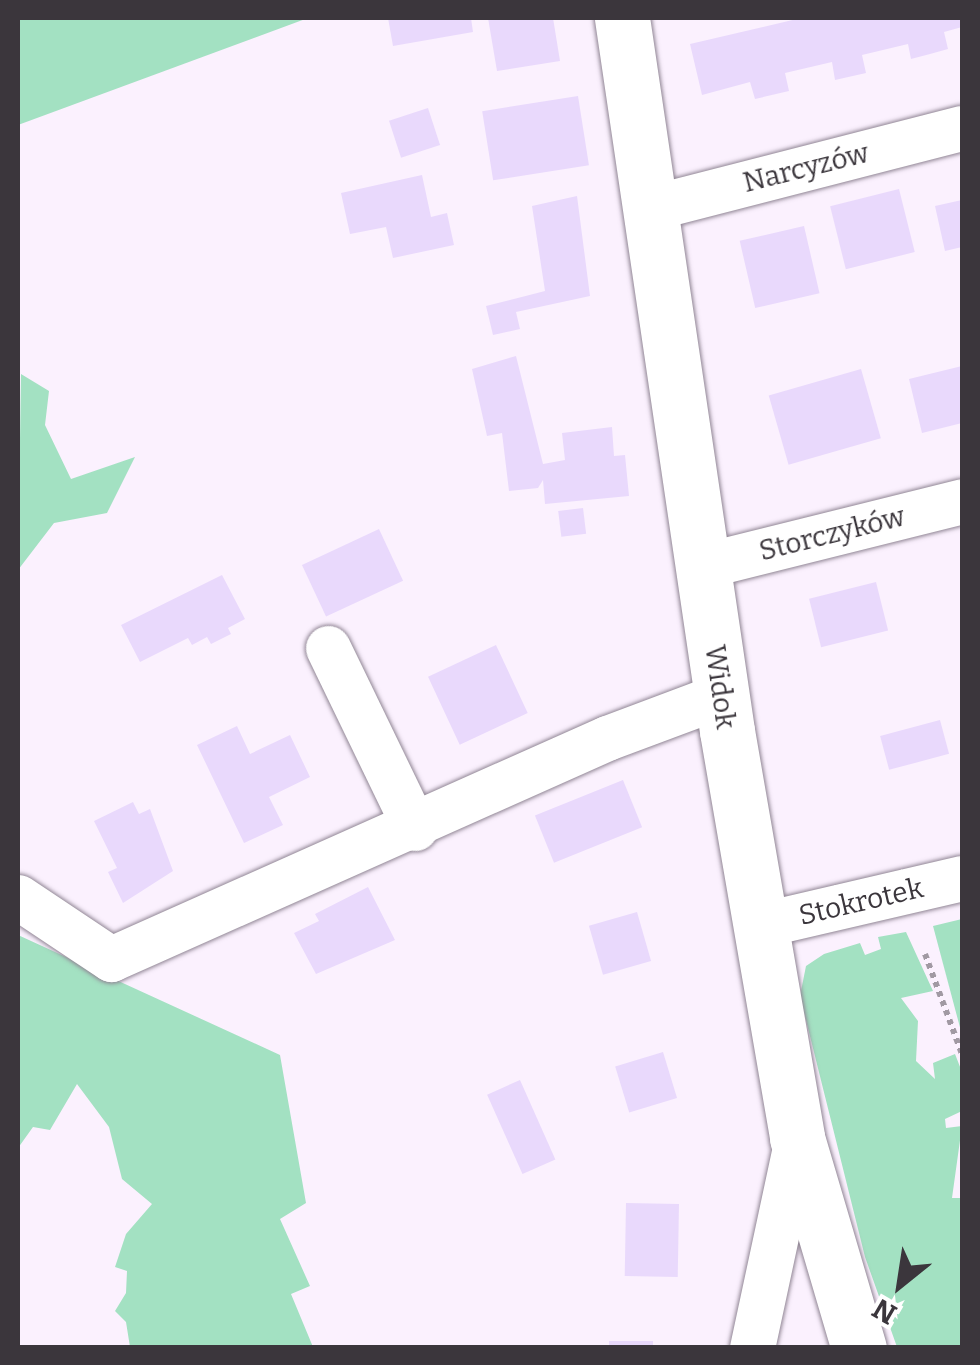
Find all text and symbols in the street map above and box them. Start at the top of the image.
street label: Narcyzów [740,136,872,200]
street label: Storczyków [756,500,908,568]
street label: Widok [697,643,743,731]
street label: Stokrotek [796,871,926,933]
north arrow [850,1235,950,1335]
text: N [867,1292,902,1331]

